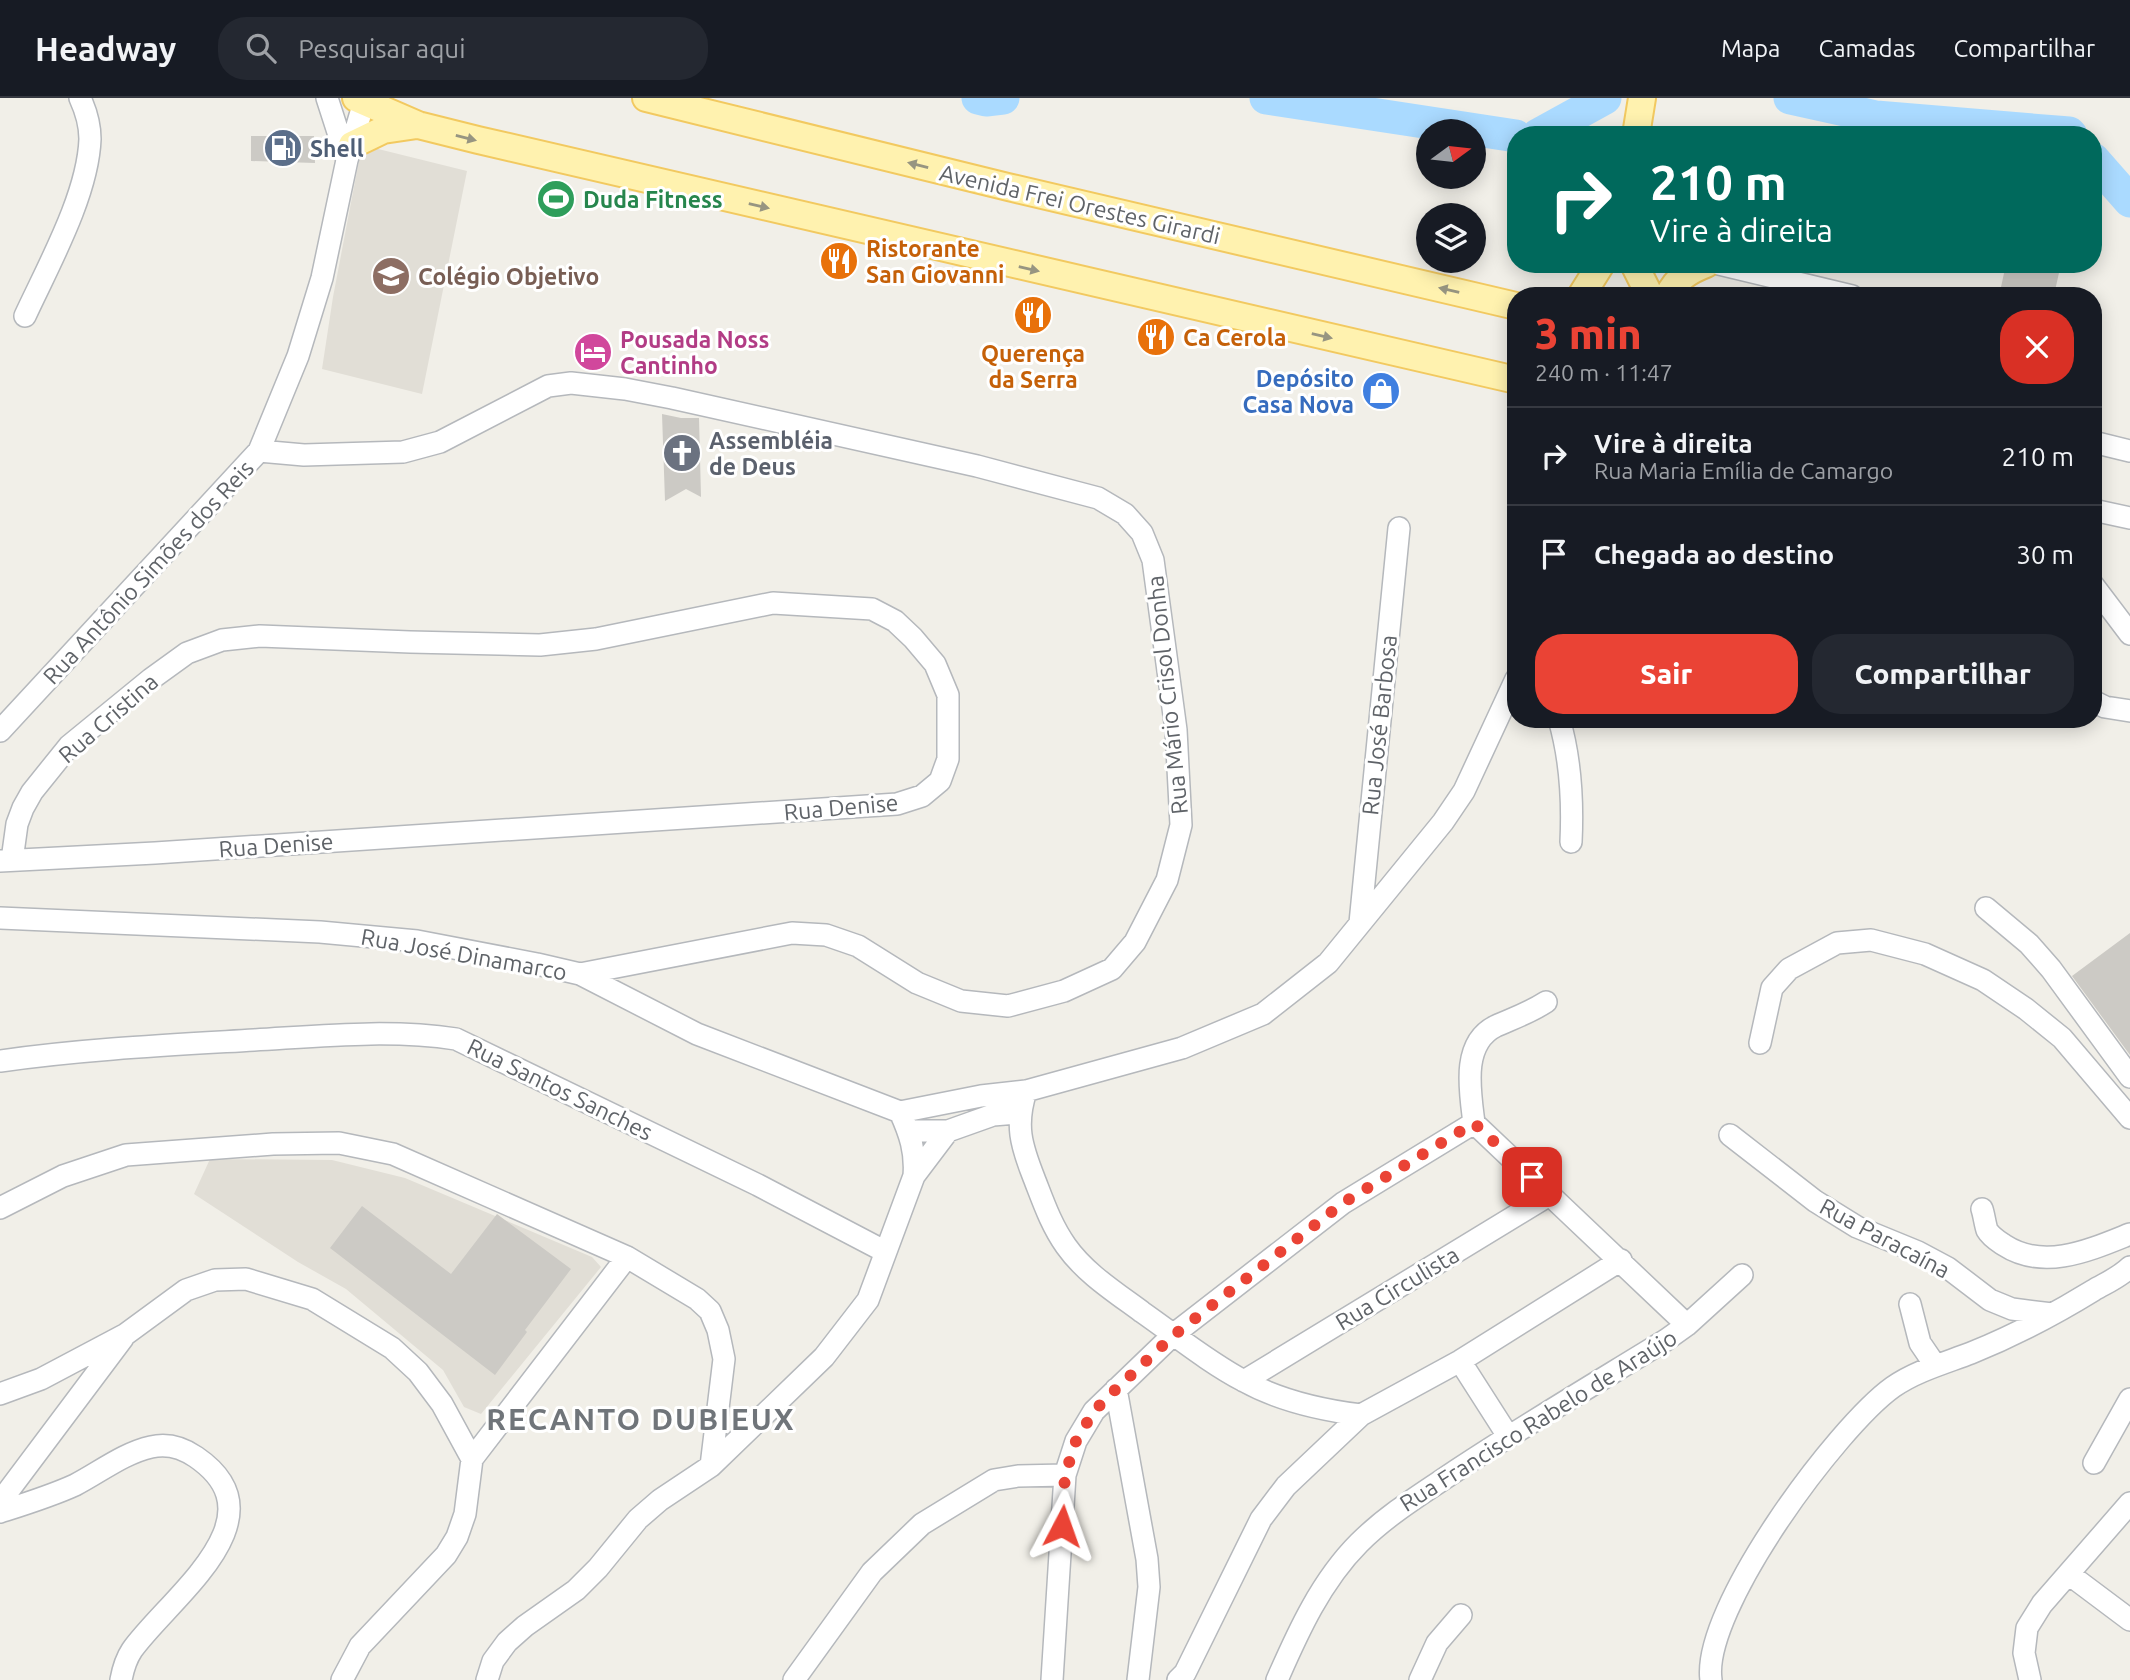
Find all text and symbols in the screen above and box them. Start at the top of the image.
search box [218,17,708,80]
icon: search [242,29,280,67]
text: Headway [35,30,176,67]
text: Pesquisar aqui [298,34,466,63]
text: Mapa [1721,35,1780,62]
text: Camadas [1818,35,1915,62]
text: Compartilhar [1953,35,2095,62]
north arrow [1416,119,1486,189]
map controls [1416,119,1486,273]
fuel station icon: Shell [262,127,304,169]
one-way arrow [455,133,477,144]
place label: Shell [310,136,364,161]
icon: right [1535,154,1626,245]
text: 210 m [1650,154,1787,209]
one-way arrow [907,159,929,170]
street label: Avenida Frei Orestes Girardi [937,160,1223,248]
sports icon: Duda Fitness [535,178,577,220]
place label: Duda Fitness [583,187,723,212]
one-way arrow [748,201,770,212]
button: layers [1416,203,1486,273]
text: Vire à direita [1650,212,1833,248]
place label: Ristorante San Giovanni [866,236,1005,287]
restaurant icon: Ristorante San Giovanni [818,240,860,282]
school or university icon: Colégio Objetivo [370,255,412,297]
place label: Colégio Objetivo [418,264,599,289]
one-way arrow [1018,264,1040,275]
one-way arrow [1438,285,1460,296]
restaurant icon: Querença da Serra [1012,294,1054,336]
text: 3 min [1535,310,1642,357]
button: close [2000,310,2074,384]
restaurant icon: Ca Cerola [1135,316,1177,358]
place label: Ca Cerola [1183,325,1286,350]
place label: Pousada Noss Cantinho [620,327,769,378]
one-way arrow [1311,330,1333,341]
hotel icon: Pousada Noss Cantinho [572,331,614,373]
place label: Querença da Serra [981,341,1085,392]
text: 240 m · 11:47 [1535,360,1673,385]
place label: Depósito Casa Nova [1242,366,1354,417]
shop icon: Depósito Casa Nova [1360,370,1402,412]
place label: Assembléia de Deus [709,428,833,479]
text: Vire à direita [1594,429,1753,458]
church icon: Assembléia de Deus [661,432,703,474]
icon: right [1535,437,1573,475]
text: 210 m [2002,442,2074,471]
street label: Rua Antônio Simões dos Reis [38,455,258,689]
text: Rua Maria Emília de Camargo [1594,458,1893,483]
icon: arrive [1535,535,1573,573]
text: Chegada ao destino [1594,540,1834,569]
text: 30 m [2016,540,2074,569]
street label: Rua Mário Crisol Donha [1142,574,1192,816]
street label: Rua José Barbosa [1357,634,1401,816]
button: Sair [1535,634,1798,714]
button: Compartilhar [1812,634,2074,714]
street label: Rua Cristina [54,668,162,768]
street label: Rua Denise [783,790,899,824]
street label: Rua Denise [218,829,334,861]
street label: Rua José Dinamarco [359,924,569,984]
street label: Rua Santos Sanches [463,1033,657,1145]
pin [1502,1147,1562,1207]
icon: arrive [1513,1158,1551,1196]
street label: Rua Paracaína [1816,1193,1954,1283]
street label: Rua Circulista [1331,1241,1463,1335]
street label: Rua Francisco Rabelo de Araújo [1395,1324,1681,1516]
district label: RECANTO DUBIEUX [486,1402,796,1436]
position arrow [1025,1489,1099,1563]

